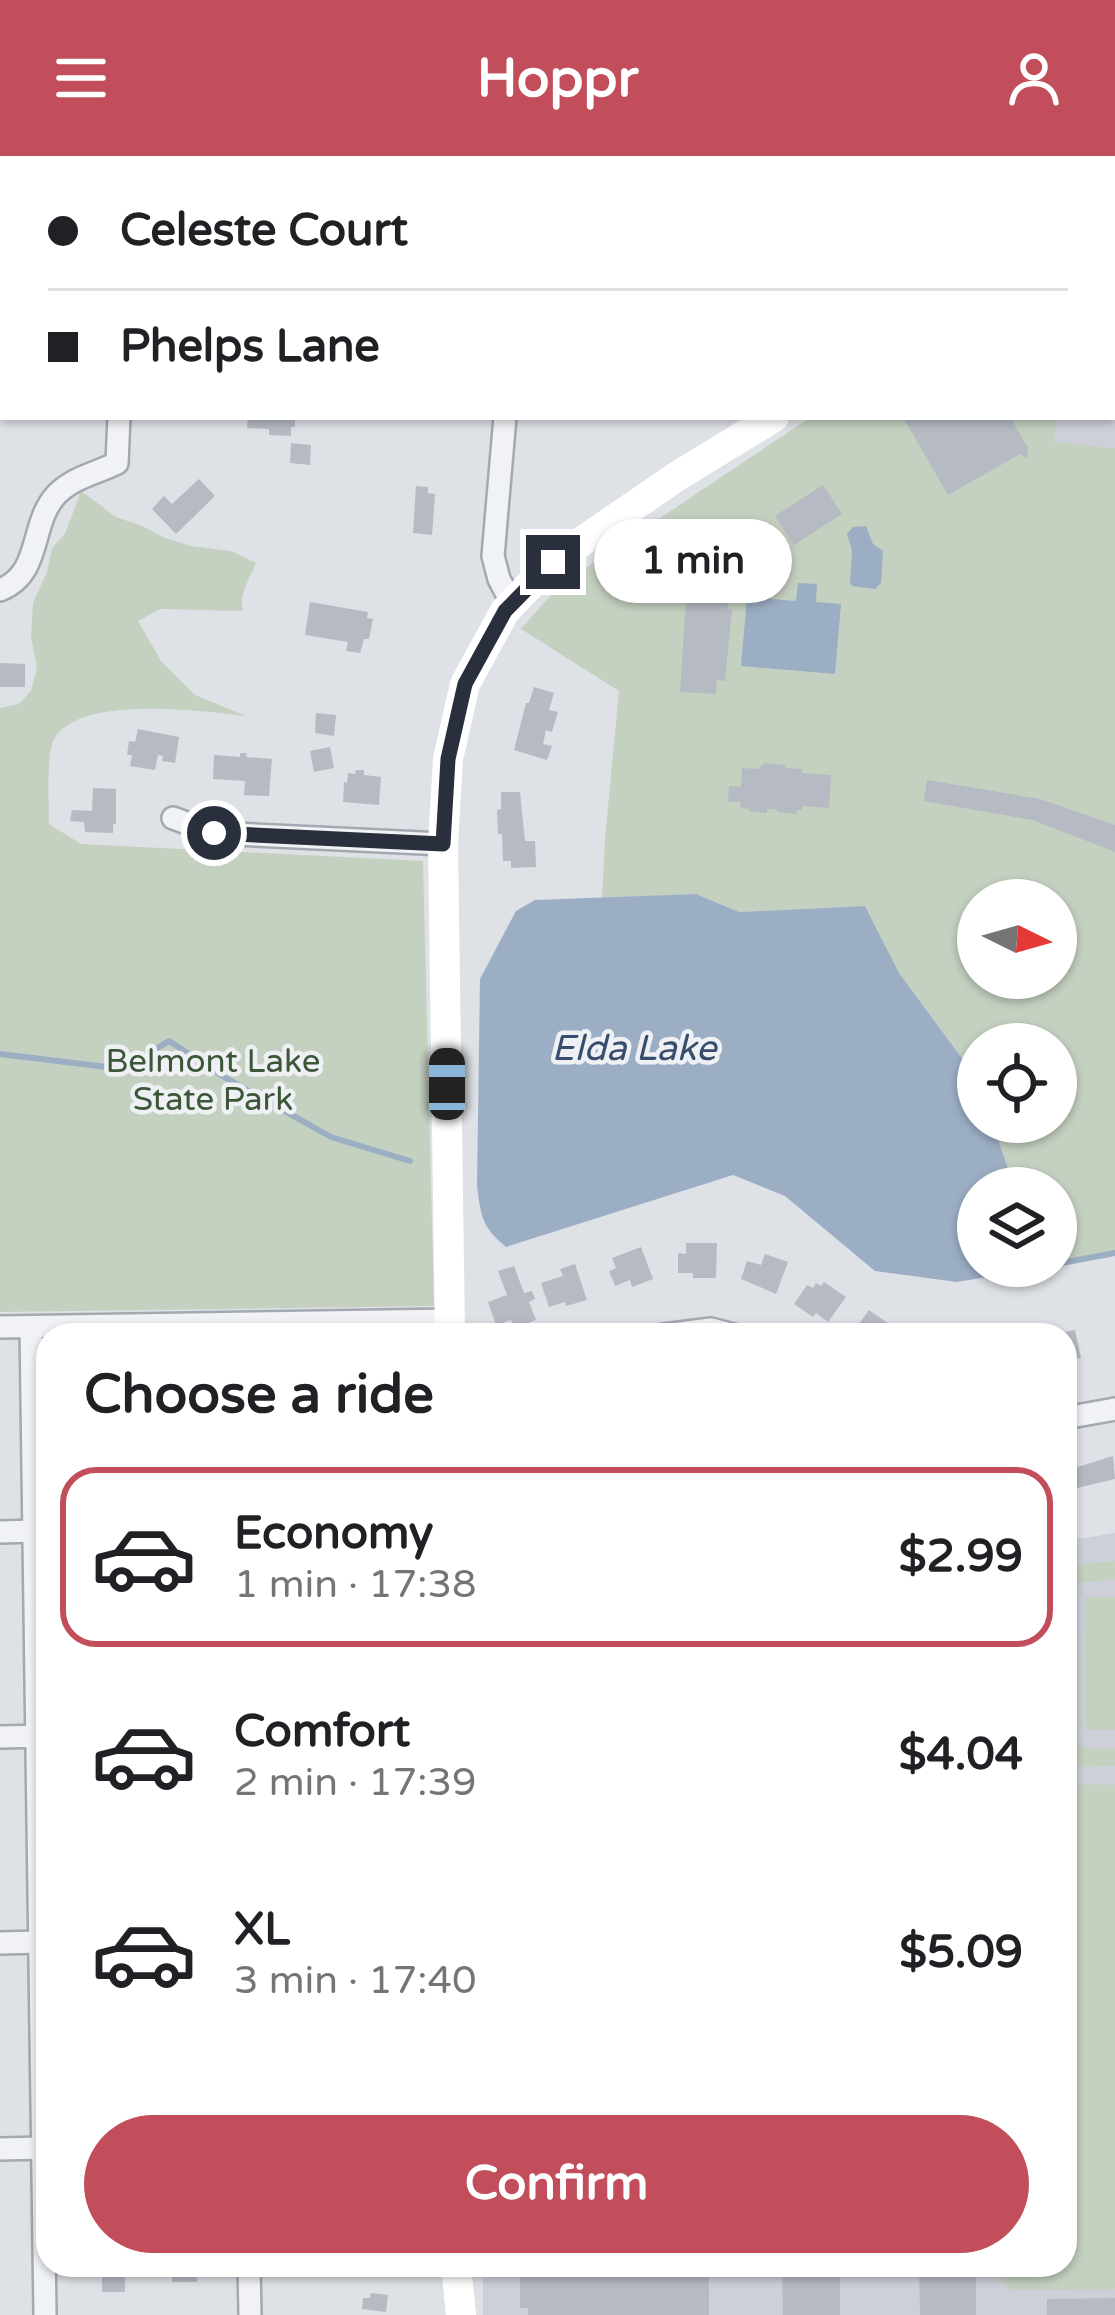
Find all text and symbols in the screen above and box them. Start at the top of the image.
icon: menu [48,45,114,111]
icon: person [1001,45,1067,111]
text: Hoppr [477,46,638,111]
text: Celeste Court [120,204,408,258]
text: Phelps Lane [120,320,380,374]
callout: 1 min [595,520,793,604]
route end [526,535,580,589]
text: 1 min [641,537,745,584]
route start [187,806,241,860]
north arrow [957,879,1077,999]
map controls [957,879,1077,1287]
button: locate [957,1023,1077,1143]
water label: Elda Lake [552,1027,718,1070]
park label: Belmont Lake State Park [106,1042,320,1119]
car [429,1048,465,1120]
button: layers [957,1167,1077,1287]
text: Choose a ride [84,1362,434,1427]
icon: car [90,1503,198,1611]
text: Economy [234,1507,433,1561]
text: $2.99 [899,1530,1023,1584]
text: 1 min · 17:38 [234,1561,476,1608]
icon: car [90,1701,198,1809]
text: Comfort [234,1705,410,1759]
text: $4.04 [899,1728,1023,1782]
text: 2 min · 17:39 [234,1759,476,1806]
icon: car [90,1899,198,2007]
text: XL [234,1903,290,1957]
text: $5.09 [899,1926,1023,1980]
text: 3 min · 17:40 [234,1957,476,2004]
button: Confirm [84,2115,1029,2253]

